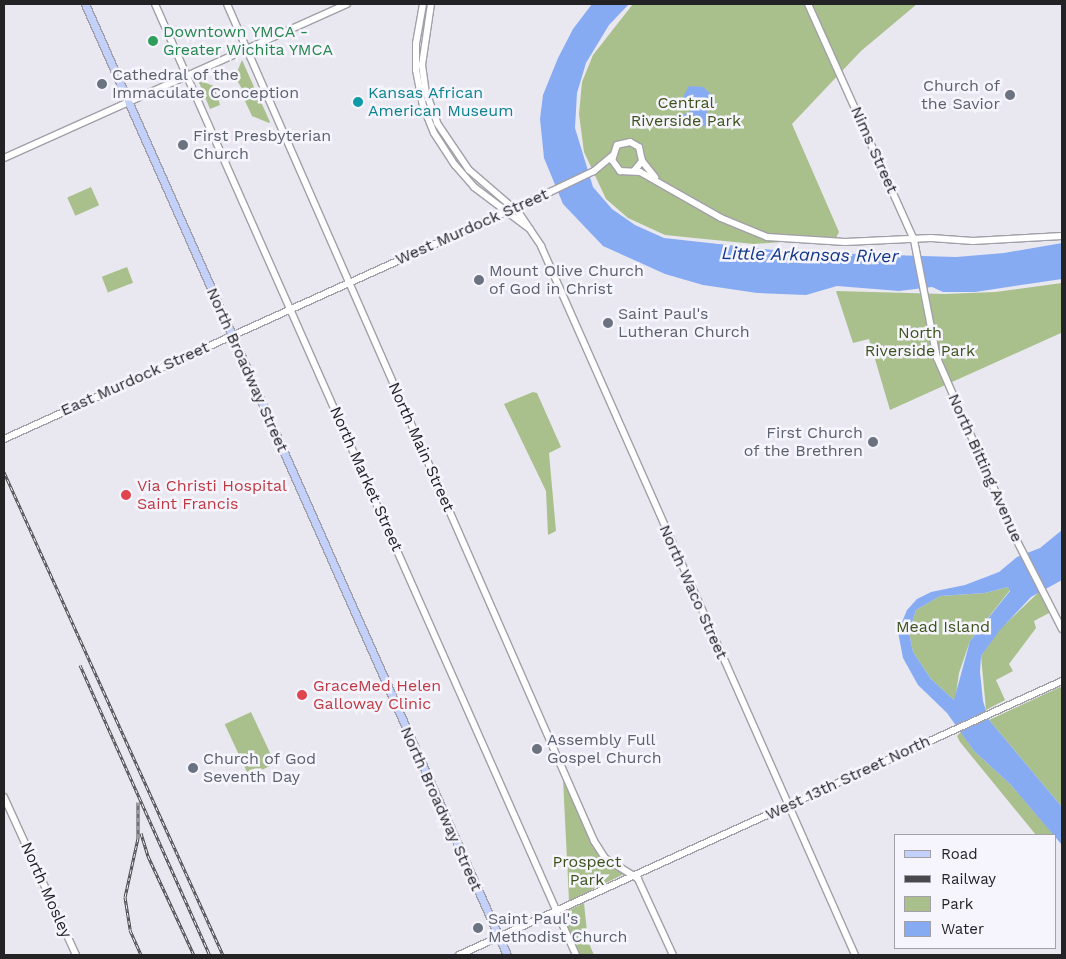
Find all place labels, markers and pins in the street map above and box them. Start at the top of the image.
place label: Downtown YMCA - Greater Wichita YMCA [163,22,335,60]
marker: Downtown YMCA - Greater Wichita YMCA [147,35,159,47]
place label: Cathedral of the Immaculate Conception [112,65,299,103]
place label: Church of the Savior [921,76,1000,114]
marker: Cathedral of the Immaculate Conception [96,78,108,90]
place label: Kansas African American Museum [368,83,513,121]
marker: Church of the Savior [1004,89,1016,101]
marker: Kansas African American Museum [352,96,364,108]
place label: First Presbyterian Church [193,126,331,164]
marker: First Presbyterian Church [177,139,189,151]
place label: Mount Olive Church of God in Christ [489,261,644,299]
marker: Mount Olive Church of God in Christ [473,274,485,286]
place label: Saint Paul's Lutheran Church [618,304,750,342]
marker: Saint Paul's Lutheran Church [602,317,614,329]
place label: First Church of the Brethren [743,423,863,461]
marker: First Church of the Brethren [867,436,879,448]
place label: Via Christi Hospital Saint Francis [137,476,287,514]
marker: Via Christi Hospital Saint Francis [119,488,133,502]
place label: GraceMed Helen Galloway Clinic [313,676,441,714]
marker: GraceMed Helen Galloway Clinic [295,688,309,702]
place label: Assembly Full Gospel Church [547,730,662,768]
marker: Assembly Full Gospel Church [531,743,543,755]
place label: Church of God Seventh Day [203,749,317,787]
marker: Church of God Seventh Day [187,762,199,774]
place label: Saint Paul's Methodist Church [488,909,628,947]
marker: Saint Paul's Methodist Church [472,922,484,934]

